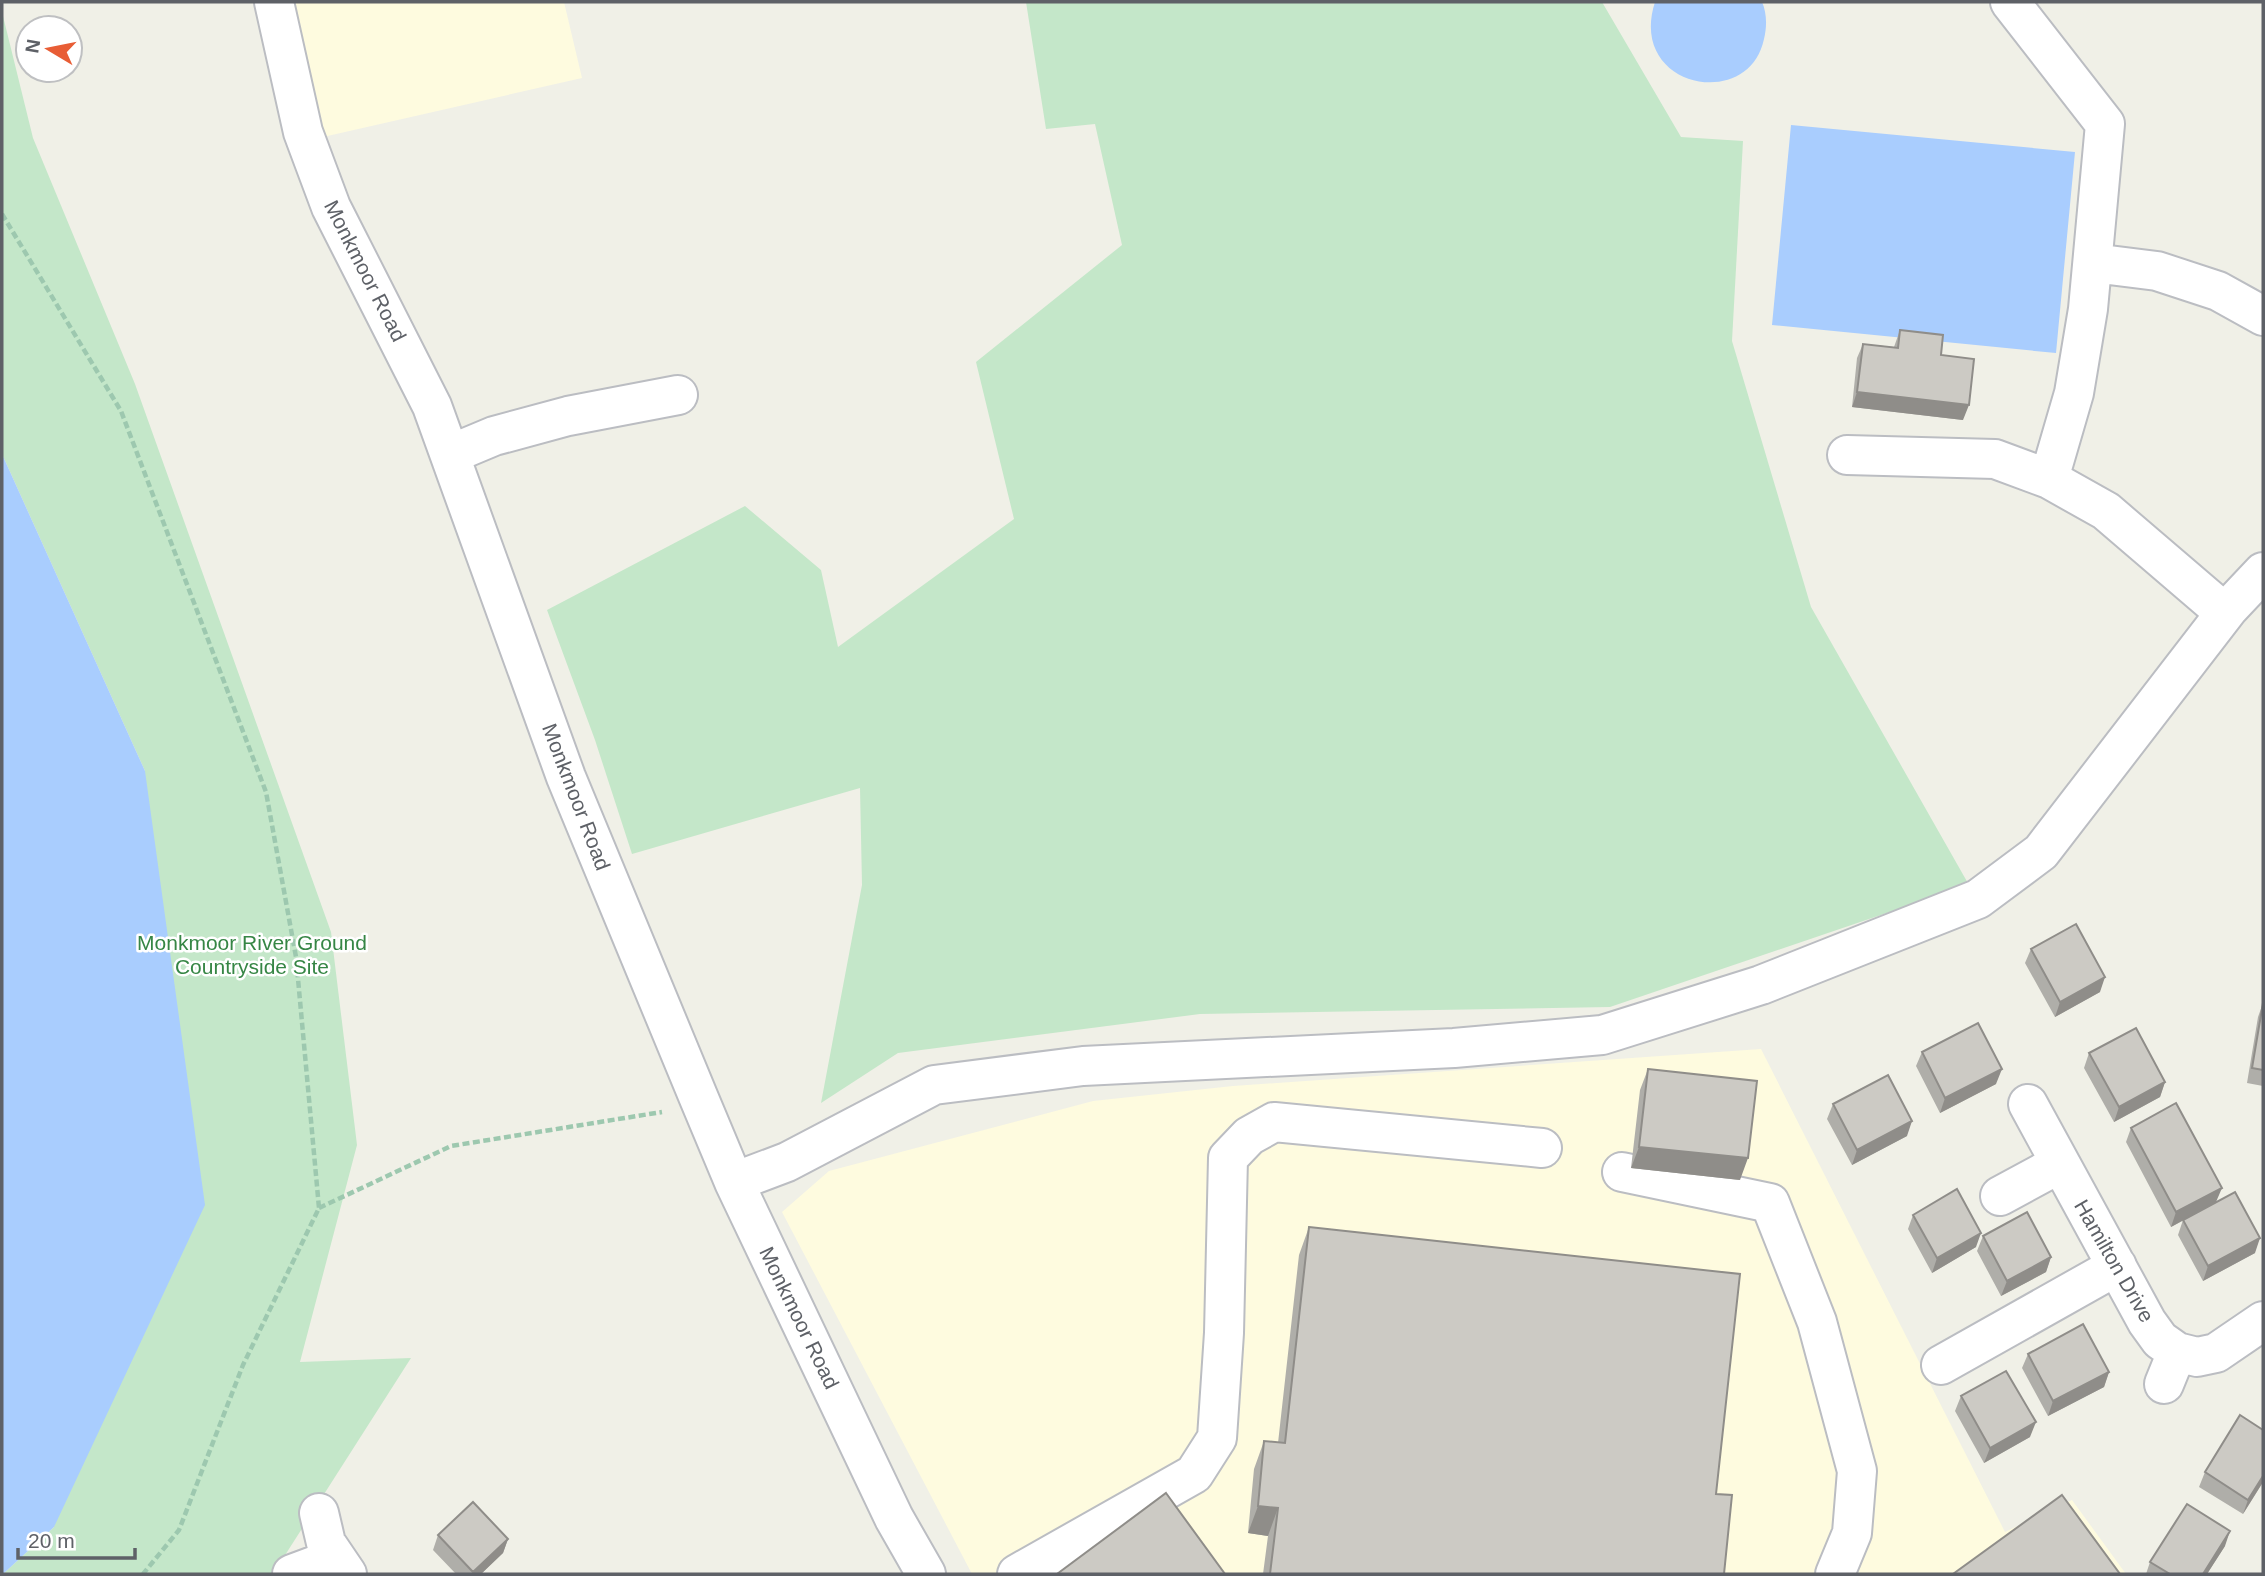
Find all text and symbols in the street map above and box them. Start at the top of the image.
north arrow [14,14,84,84]
text: N [21,38,44,55]
street label: Monkmoor Road [320,196,411,345]
street label: Monkmoor Road [538,720,615,873]
park label: Monkmoor River Ground Countryside Site [137,931,367,978]
street label: Hamilton Drive [2070,1195,2159,1326]
street label: Monkmoor Road [755,1243,844,1393]
scale bar [18,1516,135,1560]
text: 20 m [28,1529,75,1552]

